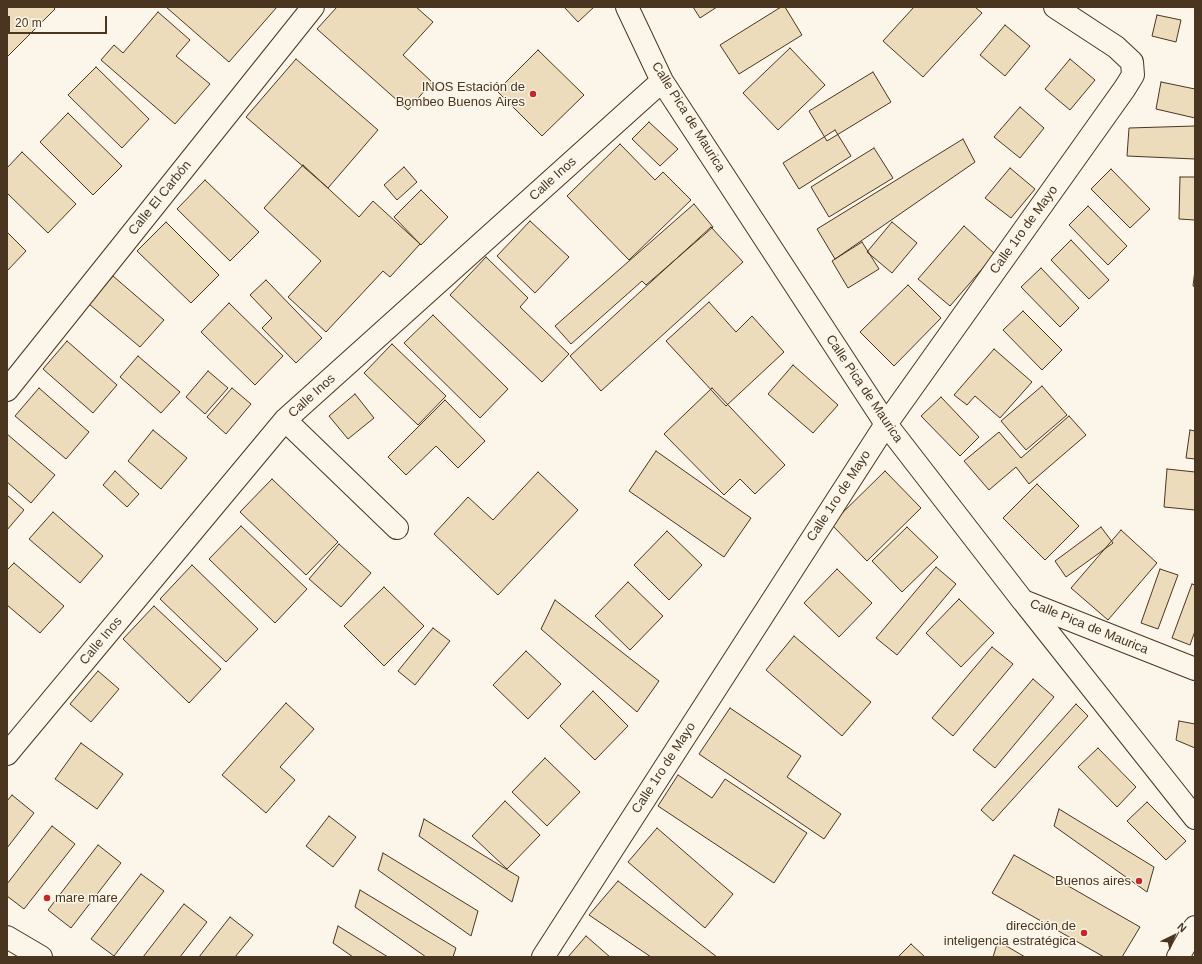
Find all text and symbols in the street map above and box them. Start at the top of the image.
scale bar [10,8,109,34]
text: 20 m [15,16,42,30]
street label: Calle Pica de Maurica [648,59,728,175]
place label: INOS Estación de Bombeo Buenos Aires [396,79,525,110]
marker: INOS Estación de Bombeo Buenos Aires [528,89,538,99]
street label: Calle Inos [526,154,580,204]
street label: Calle El Carbón [125,158,195,238]
street label: Calle 1ro de Mayo [987,183,1061,277]
street label: Calle Pica de Maurica [822,332,906,446]
street label: Calle Inos [285,371,339,421]
street label: Calle 1ro de Mayo [804,448,874,544]
street label: Calle Pica de Maurica [1027,596,1151,658]
street label: Calle Inos [76,614,126,668]
street label: Calle 1ro de Mayo [629,720,699,816]
place label: Buenos aires [1055,873,1131,889]
marker: Buenos aires [1134,876,1144,886]
place label: mare mare [55,890,118,906]
marker: mare mare [42,893,52,903]
north arrow [1154,916,1194,956]
place label: dirección de inteligencia estratégica [944,918,1076,949]
text: N [1175,920,1189,934]
marker: dirección de inteligencia estratégica [1079,928,1089,938]

